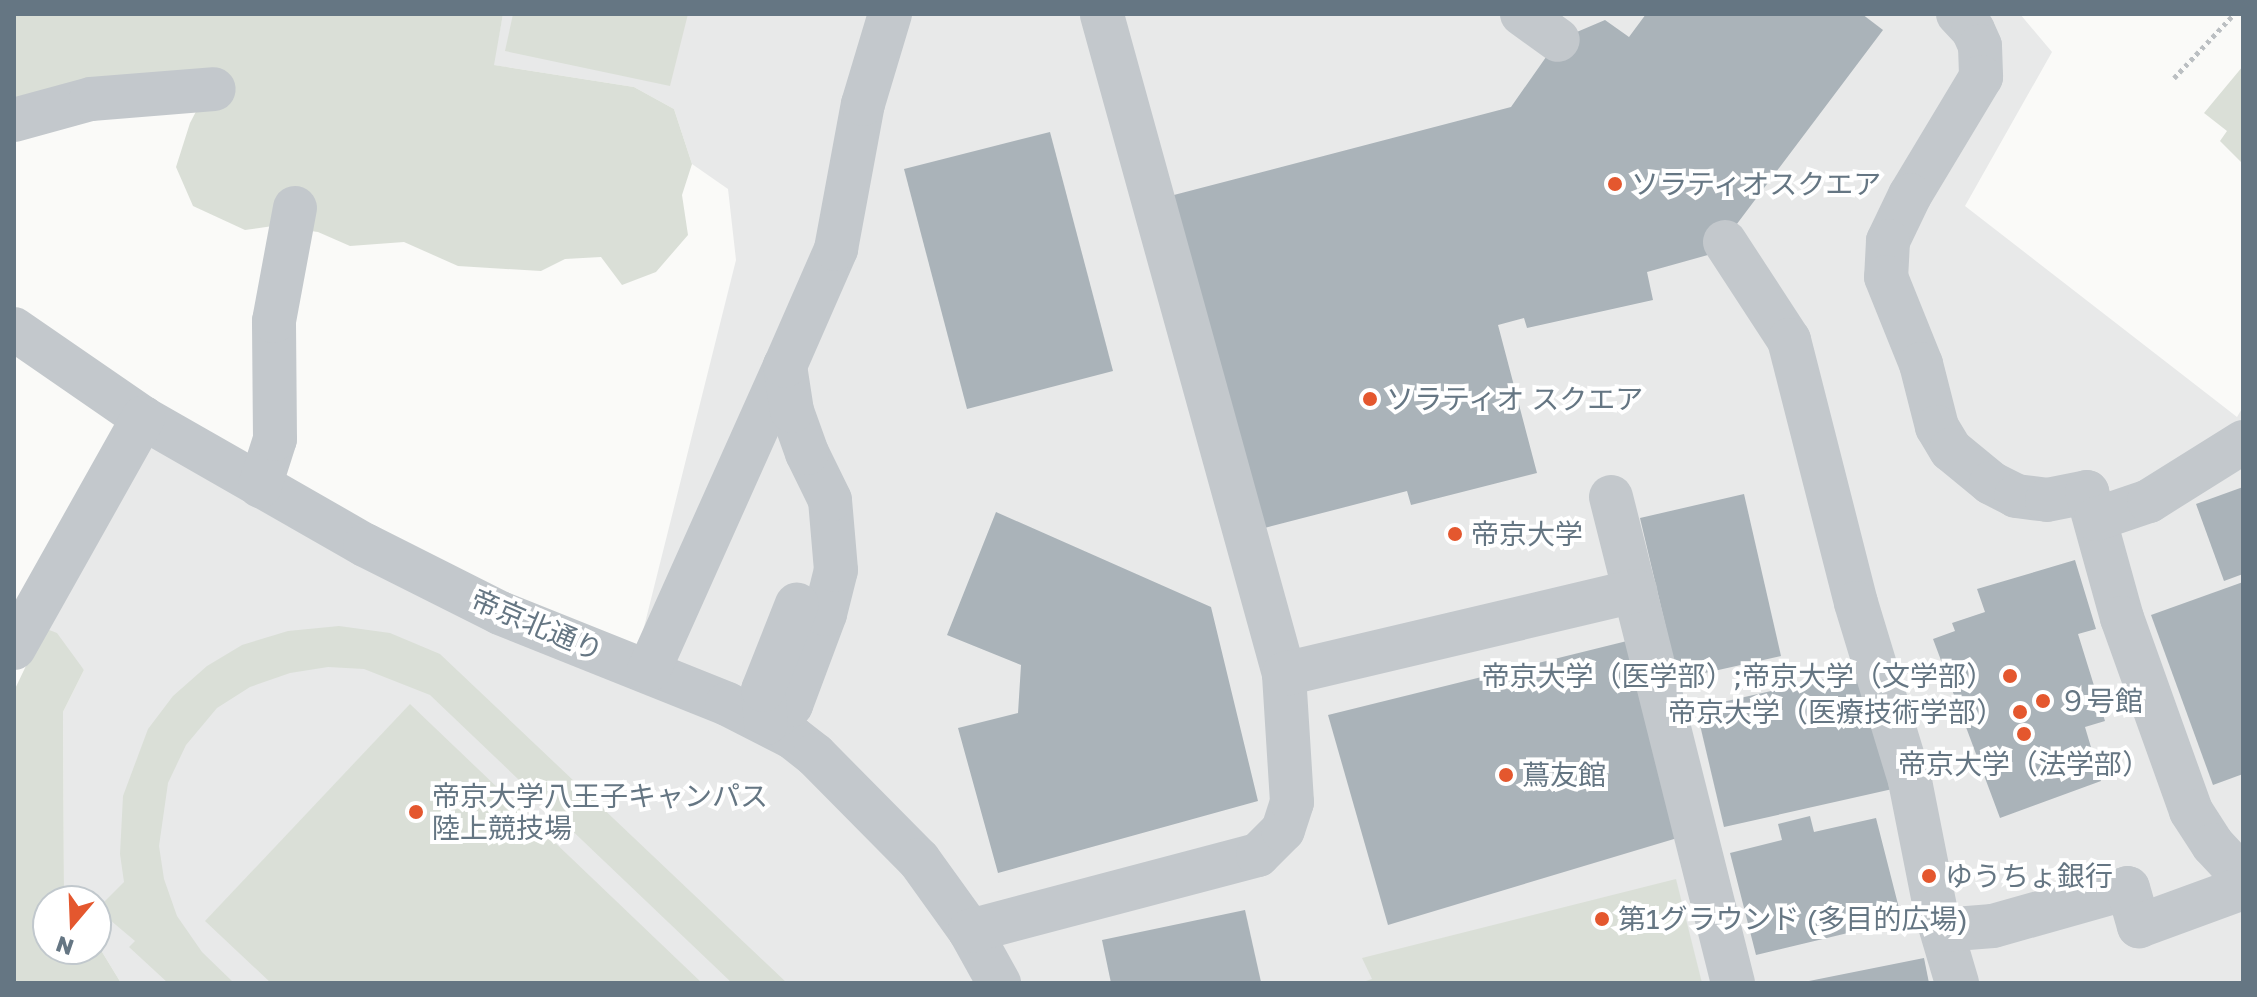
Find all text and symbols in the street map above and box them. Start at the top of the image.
place label: ソラティオスクエア [1631,167,1883,201]
marker: ソラティオスクエア [1606,175,1624,193]
place label: ソラティオ スクエア [1386,382,1645,416]
marker: ソラティオ スクエア [1361,390,1379,408]
place label: 帝京大学 [1471,517,1583,551]
marker: 帝京大学 [1446,525,1464,543]
street label: 帝京北通り [466,582,608,668]
place label: 帝京大学（医学部）;帝京大学（文学部） [1482,659,1994,693]
marker: 帝京大学（医学部）;帝京大学（文学部） [2001,667,2019,685]
place label: ９号館 [2059,684,2143,718]
marker: ９号館 [2034,692,2052,710]
place label: 帝京大学（医療技術学部） [1668,695,2004,729]
marker: 帝京大学（医療技術学部） [2011,703,2029,721]
marker: 帝京大学（法学部） [2015,725,2033,743]
place label: 帝京大学（法学部） [1898,747,2150,781]
place label: 蔦友館 [1522,758,1606,792]
marker: 蔦友館 [1497,766,1515,784]
place label: 帝京大学八王子キャンパス 陸上競技場 [432,779,768,845]
marker: 帝京大学八王子キャンパス 陸上競技場 [407,803,425,821]
place label: ゆうちょ銀行 [1945,859,2113,893]
marker: ゆうちょ銀行 [1920,867,1938,885]
north arrow [32,885,112,965]
place label: 第1グラウンド (多目的広場) [1618,902,1968,936]
marker: 第1グラウンド (多目的広場) [1593,910,1611,928]
text: N [52,931,77,962]

